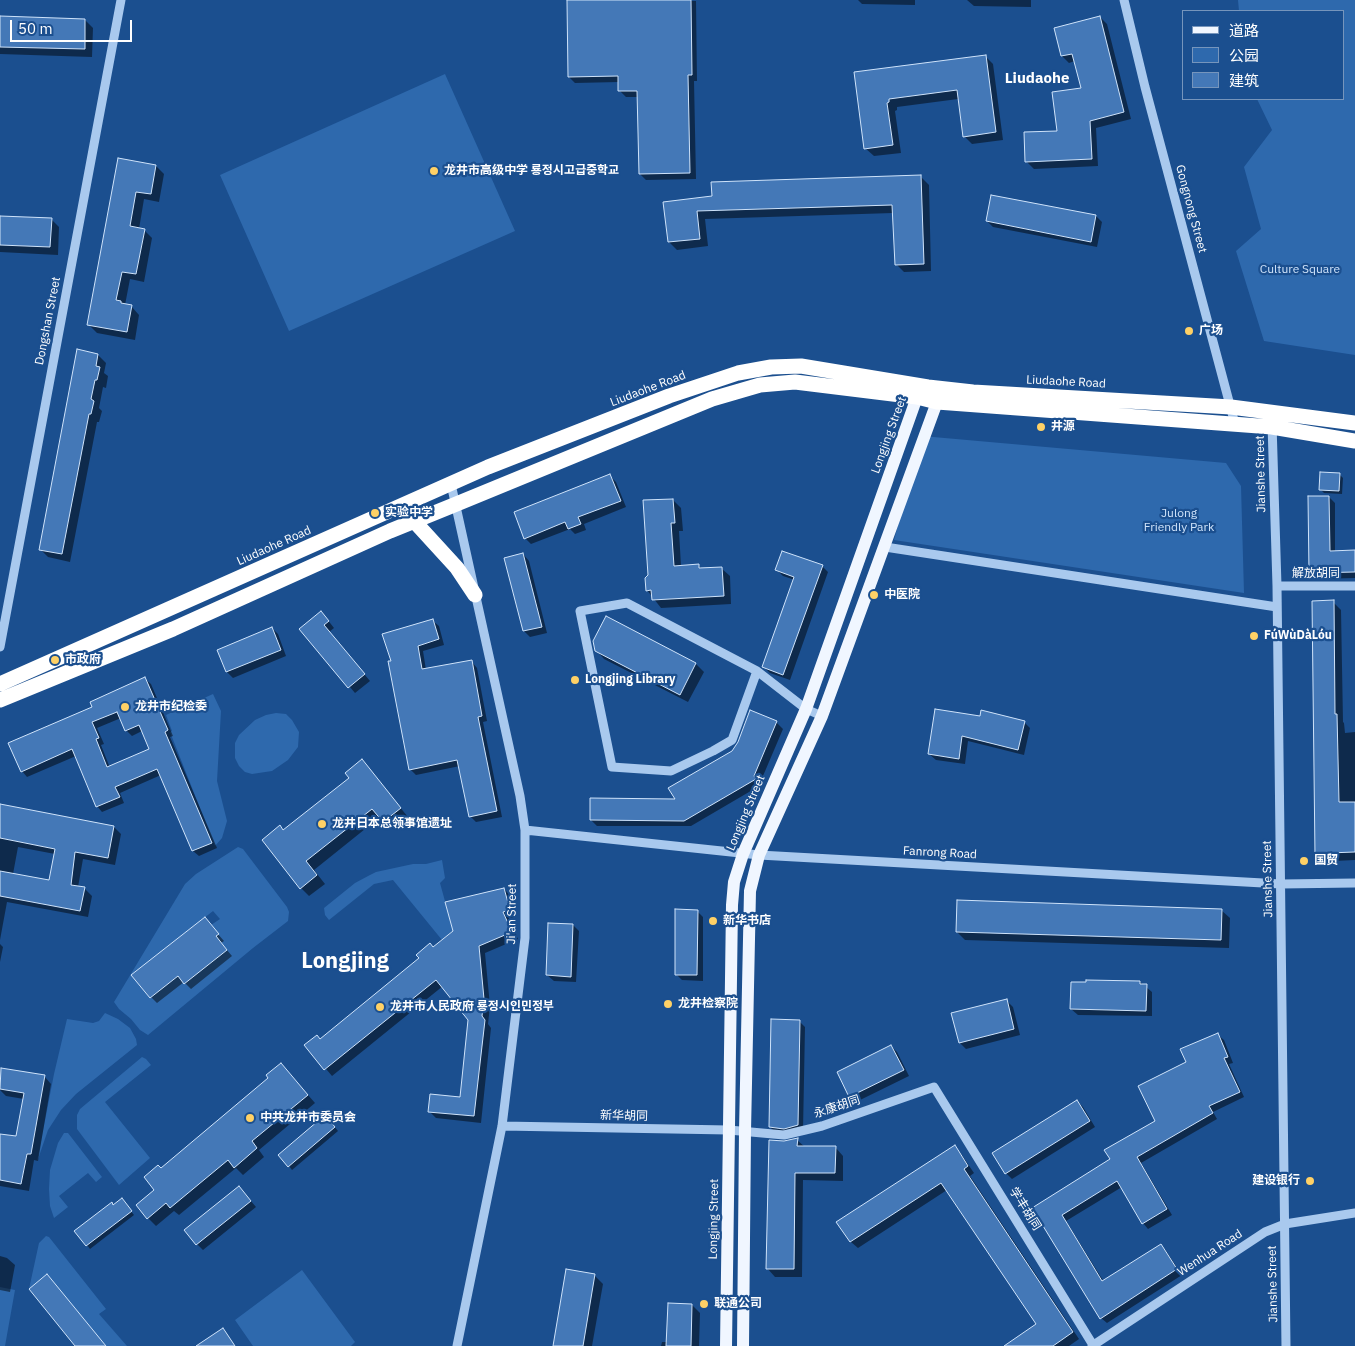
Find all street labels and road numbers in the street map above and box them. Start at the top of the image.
street label: Gongnong Street [1172,163,1210,255]
street label: Dongshan Street [32,276,64,366]
street label: Liudaohe Road [608,368,688,410]
street label: Liudaohe Road [1026,373,1106,391]
street label: Longjing Street [868,395,910,475]
street label: Jianshe Street [1253,435,1269,513]
street label: Liudaohe Road [235,523,313,569]
street label: 解放胡同 [1292,567,1340,581]
street label: Longjing Street [724,773,768,853]
street label: Jianshe Street [1260,840,1276,918]
street label: Fanrong Road [903,844,977,862]
street label: Ji'an Street [504,883,520,945]
street label: 永康胡同 [812,1093,862,1121]
street label: 新华胡同 [600,1108,648,1124]
street label: Longjing Street [706,1178,722,1260]
street label: 学丰胡同 [1006,1185,1044,1233]
street label: Wenhua Road [1175,1227,1245,1279]
street label: Jianshe Street [1265,1245,1281,1323]

